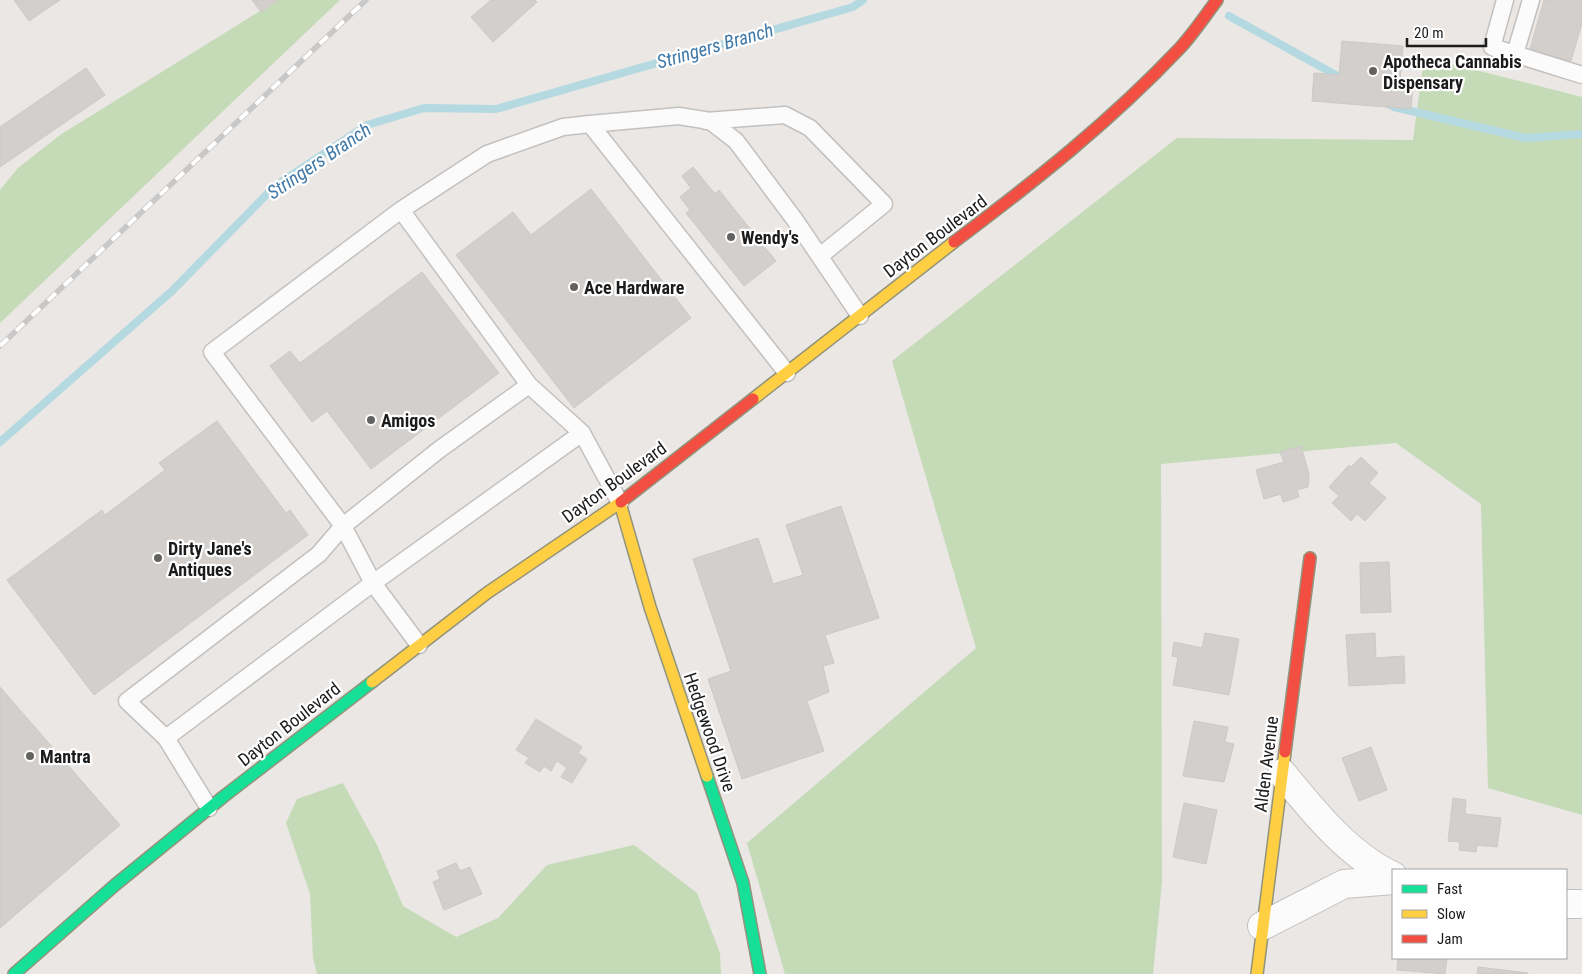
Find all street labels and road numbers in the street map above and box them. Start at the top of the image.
street label: Dayton Boulevard [879,190,991,282]
street label: Dayton Boulevard [558,437,670,527]
street label: Hedgewood Drive [680,670,740,794]
street label: Dayton Boulevard [234,678,344,770]
street label: Alden Avenue [1250,715,1282,813]

